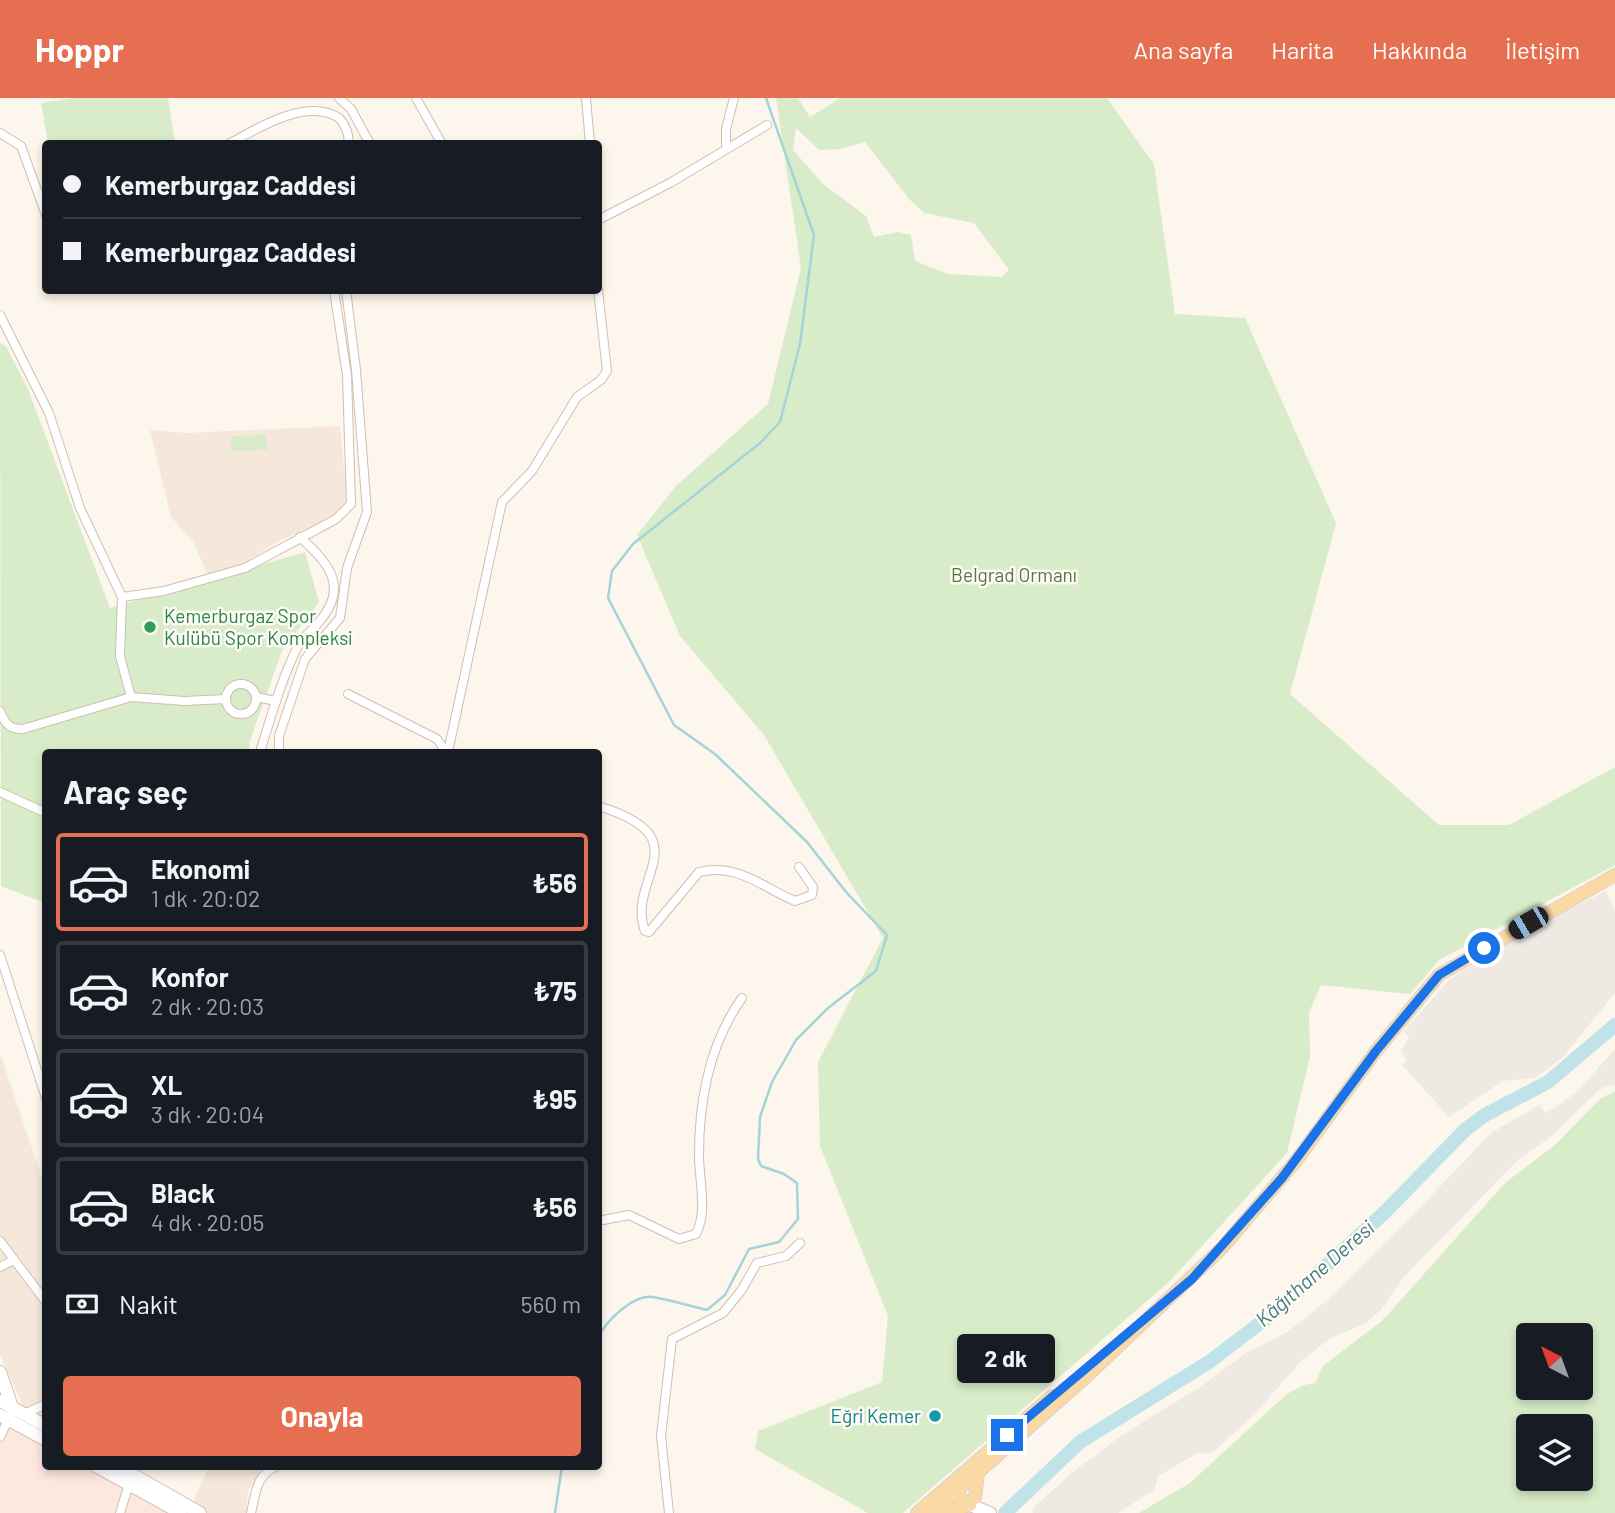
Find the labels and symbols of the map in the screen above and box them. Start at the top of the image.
park label: Belgrad Ormanı [951,563,1077,586]
place label: Kemerburgaz Spor Kulübü Spor Kompleksi [164,604,352,649]
marker: Kemerburgaz Spor Kulübü Spor Kompleksi [142,619,158,635]
car [1505,903,1552,943]
route start [1468,932,1500,964]
water label: Kâğıthane Deresi [1250,1214,1379,1331]
north arrow [1516,1323,1592,1400]
callout: 2 dk [958,1334,1056,1382]
place label: Eğri Kemer [831,1404,921,1427]
marker: Eğri Kemer [927,1408,943,1424]
route end [991,1419,1023,1451]

